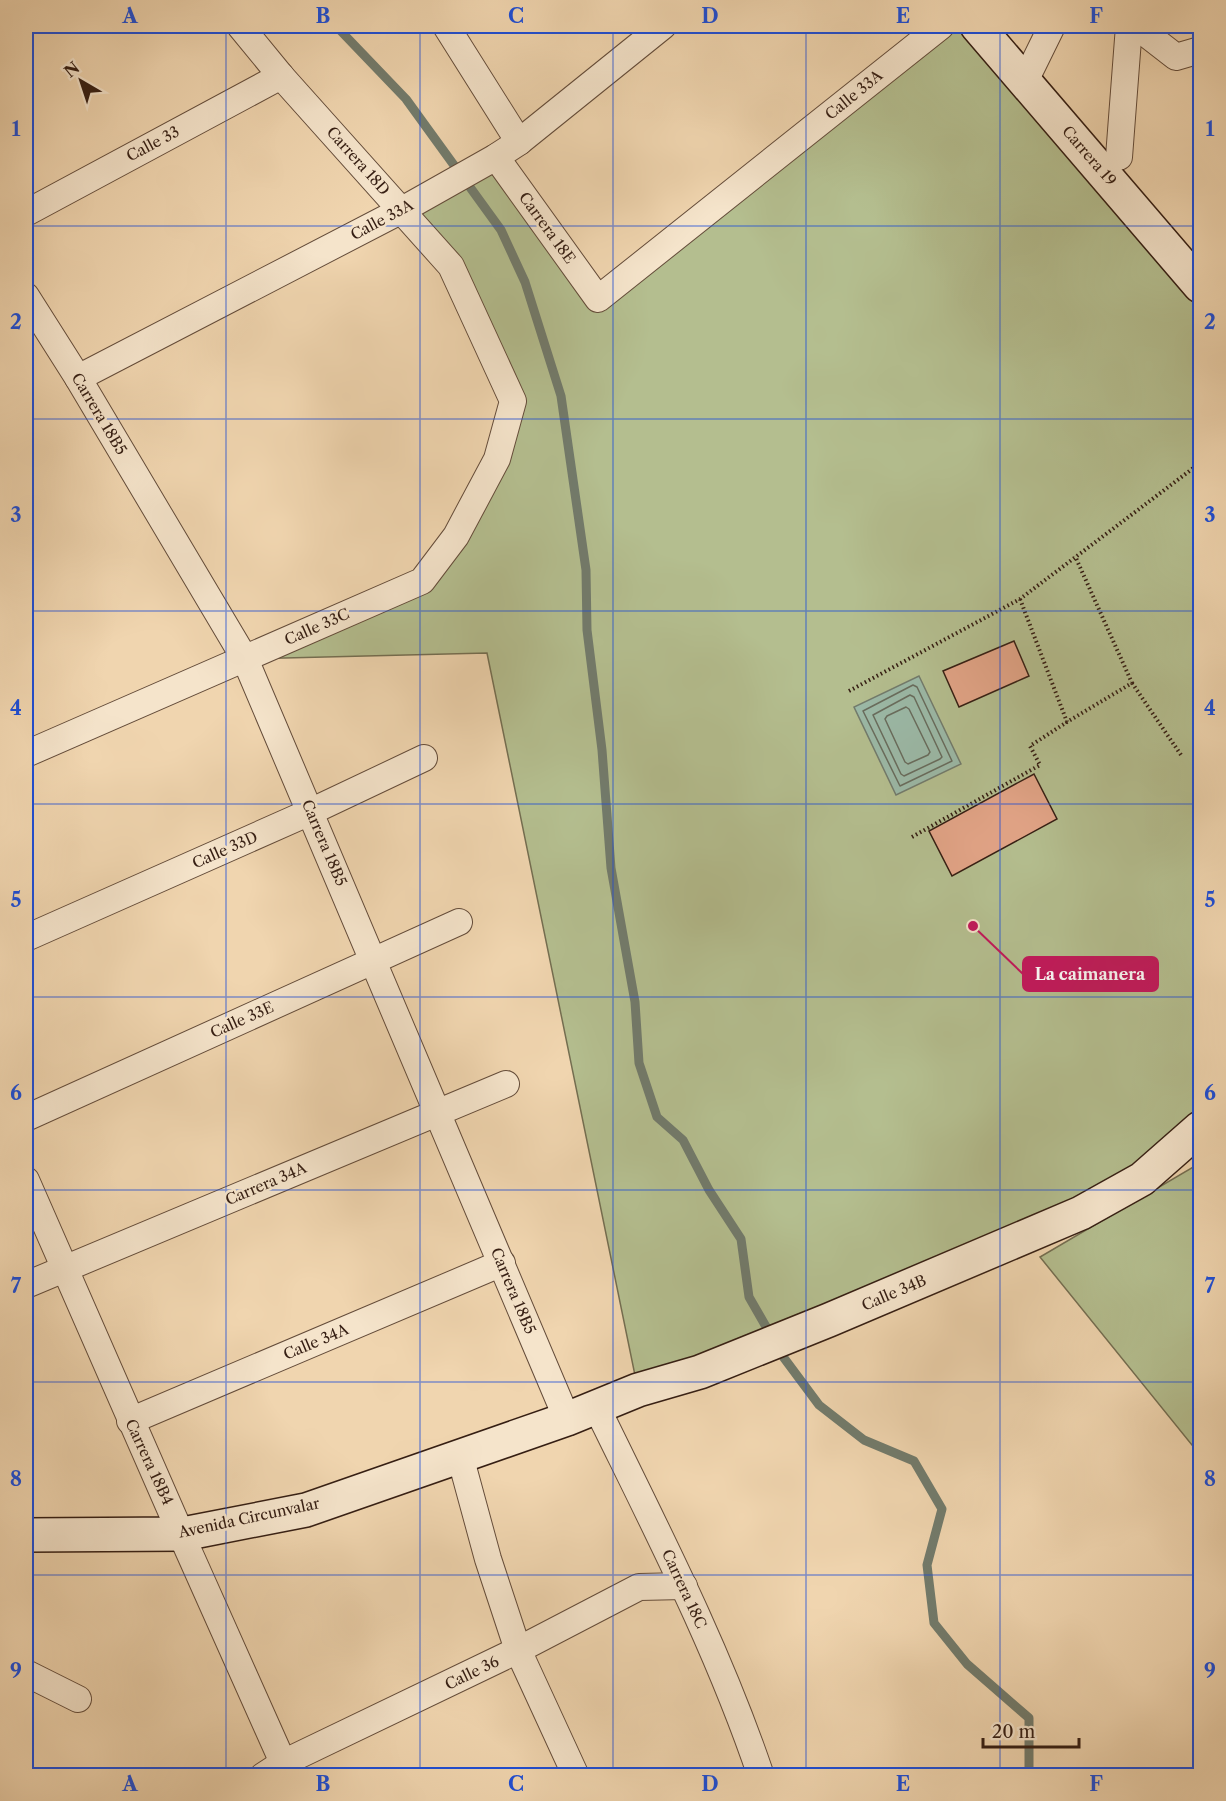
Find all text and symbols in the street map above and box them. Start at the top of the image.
text: A [121,4,138,28]
text: B [316,4,331,28]
text: C [508,4,524,28]
text: D [701,4,719,28]
text: E [896,4,910,28]
text: F [1089,4,1103,28]
north arrow [51,51,111,111]
text: N [60,57,83,81]
street label: Calle 33A [821,65,887,124]
text: 1 [12,117,21,141]
text: 1 [1206,117,1215,141]
street label: Calle 33 [123,122,183,165]
street label: Carrera 18D [323,122,394,199]
street label: Carrera 19 [1058,122,1121,190]
street label: Carrera 18E [515,188,580,267]
street label: Calle 33A [347,195,417,244]
text: 2 [10,310,22,334]
text: 2 [1204,310,1216,334]
street label: Carrera 18B5 [68,369,131,458]
text: 3 [10,503,22,527]
text: 3 [1204,503,1216,527]
street label: Calle 33C [281,604,352,649]
text: 4 [10,696,22,720]
text: 4 [1204,696,1216,720]
street label: Carrera 18B5 [298,797,351,889]
street label: Calle 33D [189,827,260,872]
text: 5 [10,888,22,912]
text: 5 [1204,888,1216,912]
callout: La caimanera [1023,957,1158,991]
text: La caimanera [1035,964,1146,984]
street label: Calle 33E [207,997,277,1042]
text: 6 [10,1081,22,1105]
text: 6 [1204,1081,1216,1105]
street label: Carrera 34A [222,1158,310,1209]
street label: Carrera 18B5 [487,1245,540,1337]
street label: Calle 34B [859,1270,929,1315]
text: 7 [11,1274,22,1298]
text: 7 [1205,1274,1216,1298]
street label: Calle 34A [280,1319,352,1364]
street label: Carrera 18B4 [121,1416,178,1508]
text: 8 [10,1467,22,1491]
text: 8 [1204,1467,1216,1491]
street label: Avenida Circunvalar [176,1493,322,1542]
street label: Carrera 18C [658,1546,711,1631]
street label: Calle 36 [442,1651,502,1694]
text: 9 [10,1659,22,1683]
text: 9 [1204,1659,1216,1683]
scale bar [983,1711,1079,1749]
text: 20 m [992,1721,1036,1743]
text: A [121,1772,138,1796]
text: B [316,1772,331,1796]
text: C [508,1772,524,1796]
text: D [701,1772,719,1796]
text: E [896,1772,910,1796]
text: F [1089,1772,1103,1796]

